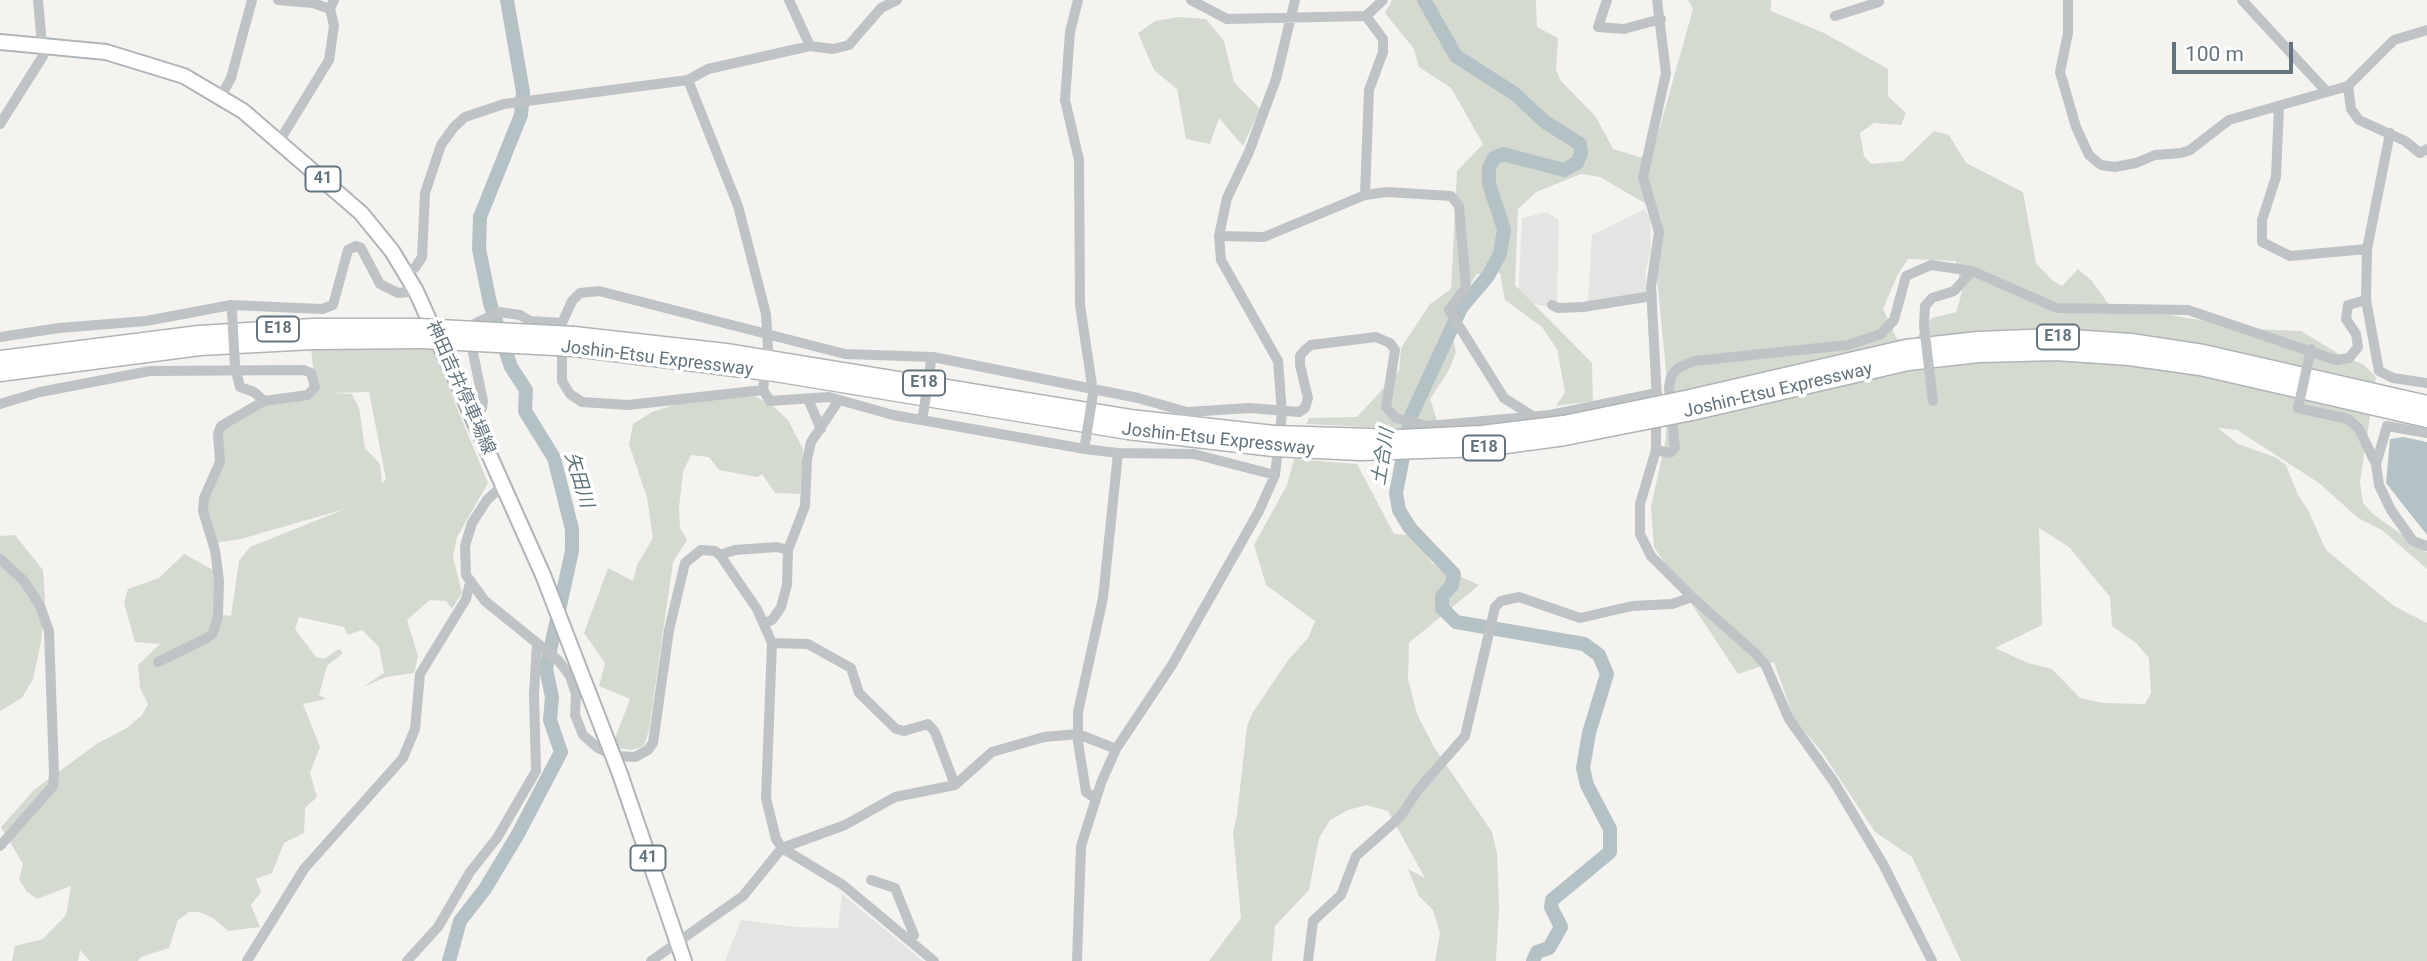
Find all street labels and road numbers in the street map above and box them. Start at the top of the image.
road number: 41 [306,167,340,192]
road number: E18 [257,316,299,342]
street label: 神田吉井停車場線 [421,318,499,458]
road number: E18 [2037,324,2079,350]
street label: Joshin-Etsu Expressway [560,336,754,382]
street label: Joshin-Etsu Expressway [1681,359,1875,423]
road number: E18 [903,370,945,396]
street label: Joshin-Etsu Expressway [1121,419,1315,461]
road number: E18 [1463,436,1505,461]
road number: 41 [630,846,666,870]

